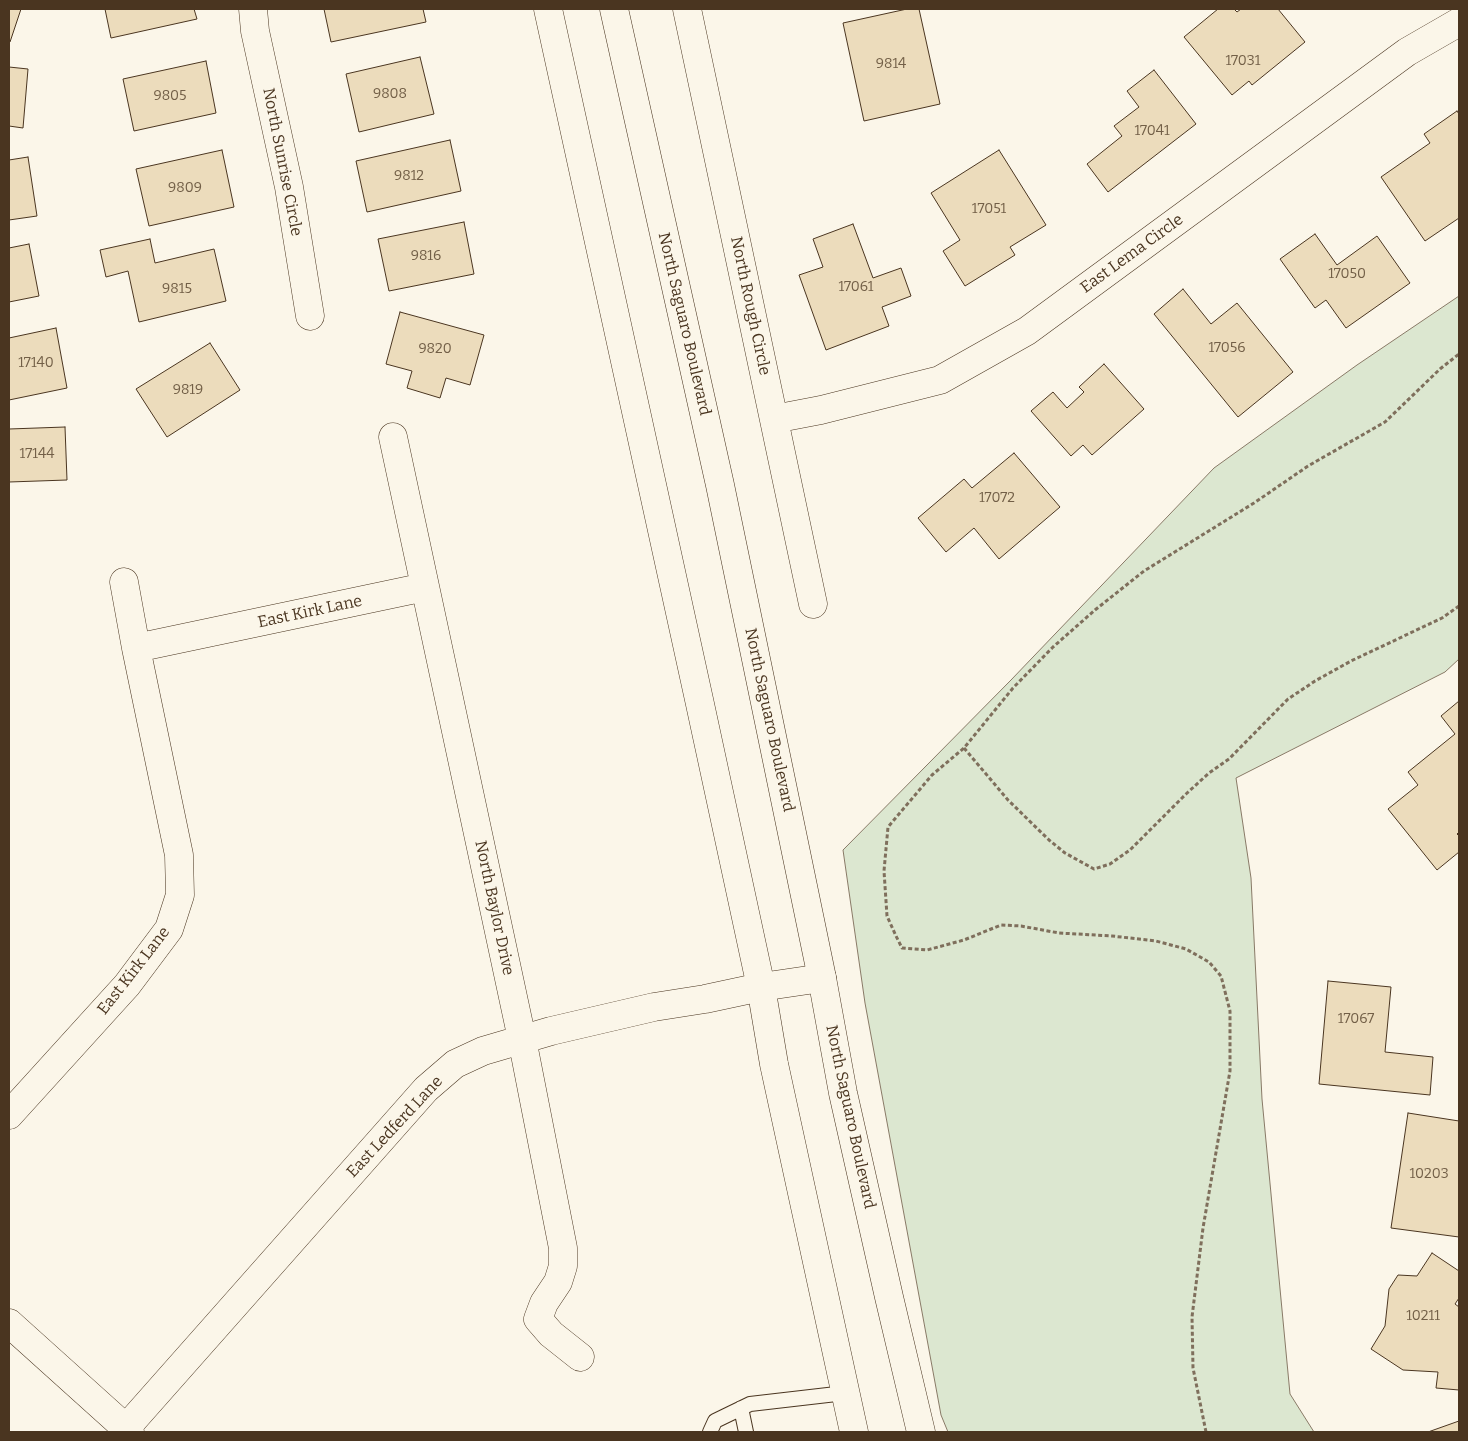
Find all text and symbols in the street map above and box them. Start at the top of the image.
house number: 17031 [1226,53,1260,69]
house number: 9814 [876,56,906,72]
street label: North Sunrise Circle [258,86,306,238]
house number: 9808 [373,86,407,102]
house number: 9805 [153,88,187,104]
house number: 17041 [1134,123,1170,139]
house number: 9812 [394,168,424,184]
house number: 9809 [168,180,202,196]
house number: 17051 [972,201,1006,217]
street label: East Lema Circle [1077,210,1187,298]
street label: North Saguaro Boulevard [654,230,714,418]
street label: North Rough Circle [726,235,774,377]
house number: 9816 [411,248,441,264]
house number: 17050 [1328,266,1366,282]
house number: 17061 [838,279,874,295]
house number: 9815 [162,281,192,297]
house number: 17056 [1209,340,1245,356]
house number: 9820 [418,341,452,357]
house number: 17140 [18,355,54,371]
house number: 9819 [173,382,203,398]
house number: 17144 [20,446,54,462]
house number: 17072 [979,490,1015,506]
street label: East Kirk Lane [256,592,364,632]
street label: North Saguaro Boulevard [740,626,798,814]
street label: North Baylor Drive [470,839,518,977]
street label: East Kirk Lane [94,923,174,1019]
house number: 17067 [1338,1011,1374,1027]
street label: North Saguaro Boulevard [821,1023,879,1211]
street label: East Ledferd Lane [343,1072,447,1182]
house number: 10203 [1409,1166,1449,1182]
house number: 10211 [1406,1308,1440,1324]

